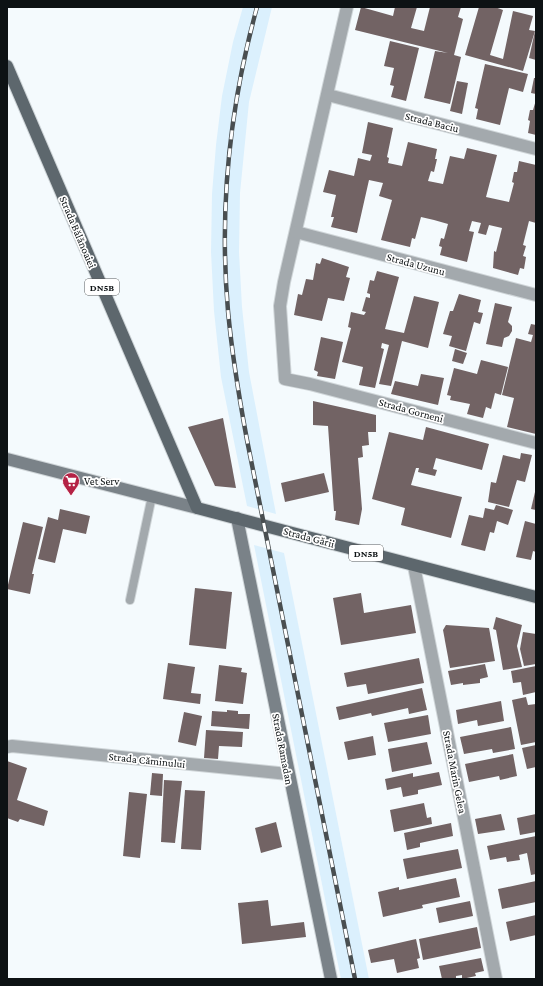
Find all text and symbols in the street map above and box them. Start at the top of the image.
street label: Strada Baciu [404,110,460,135]
street label: Strada Bălănoaiei [58,194,99,270]
street label: Strada Uzunu [386,250,447,278]
road number: DN5B [85,279,119,295]
street label: Strada Gorneni [377,396,445,424]
supermarket icon: Vet Serv [61,471,81,496]
place label: Vet Serv [84,475,120,487]
street label: Strada Gării [282,524,336,550]
road number: DN5B [349,545,383,561]
street label: Strada Ramadan [270,712,296,786]
street label: Strada Marin Gelea [441,730,469,814]
street label: Strada Căminului [108,750,186,770]

